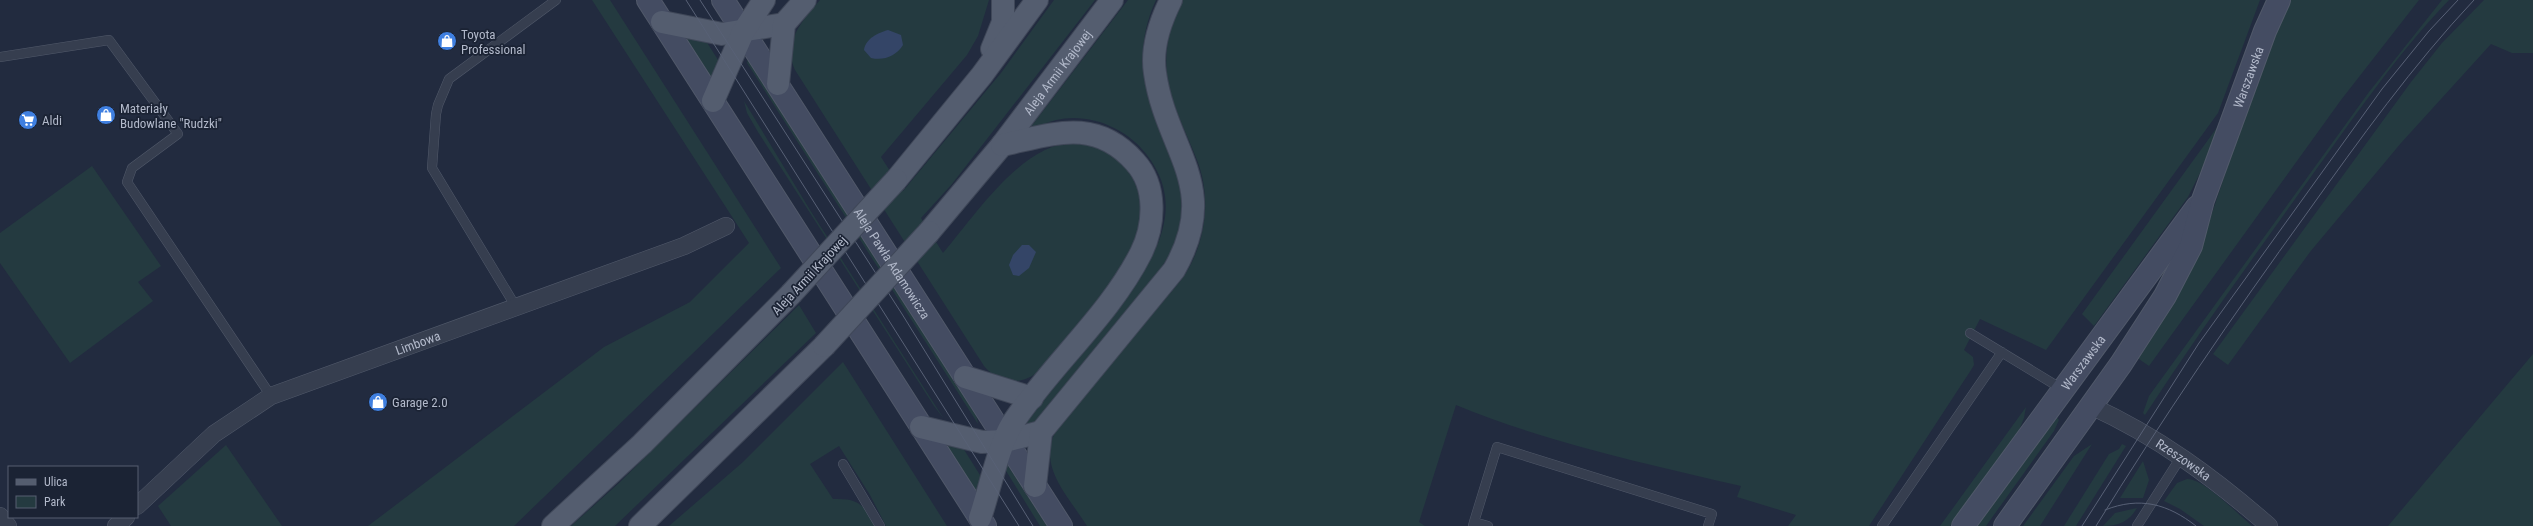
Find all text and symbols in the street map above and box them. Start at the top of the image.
place label: Toyota Professional [461,27,526,57]
street label: Aleja Armii Krajowej [1021,27,1095,118]
shop icon: Toyota Professional [436,30,458,52]
street label: Warszawska [2230,45,2267,110]
place label: Materiały Budowlane "Rudzki" [120,101,222,131]
shop icon: Materiały Budowlane "Rudzki" [95,104,117,126]
supermarket icon: Aldi [17,109,39,131]
place label: Aldi [42,113,62,128]
street label: Aleja Pawła Adamowicza [851,205,933,322]
street label: Aleja Armii Krajowej [769,233,850,318]
street label: Limbowa [393,328,442,358]
street label: Warszawska [2058,332,2109,393]
shop icon: Garage 2.0 [367,391,389,413]
place label: Garage 2.0 [392,395,448,410]
street label: Rzeszowska [2153,436,2214,484]
legend [8,466,138,518]
text: Ulica [44,475,68,489]
text: Park [44,495,66,509]

